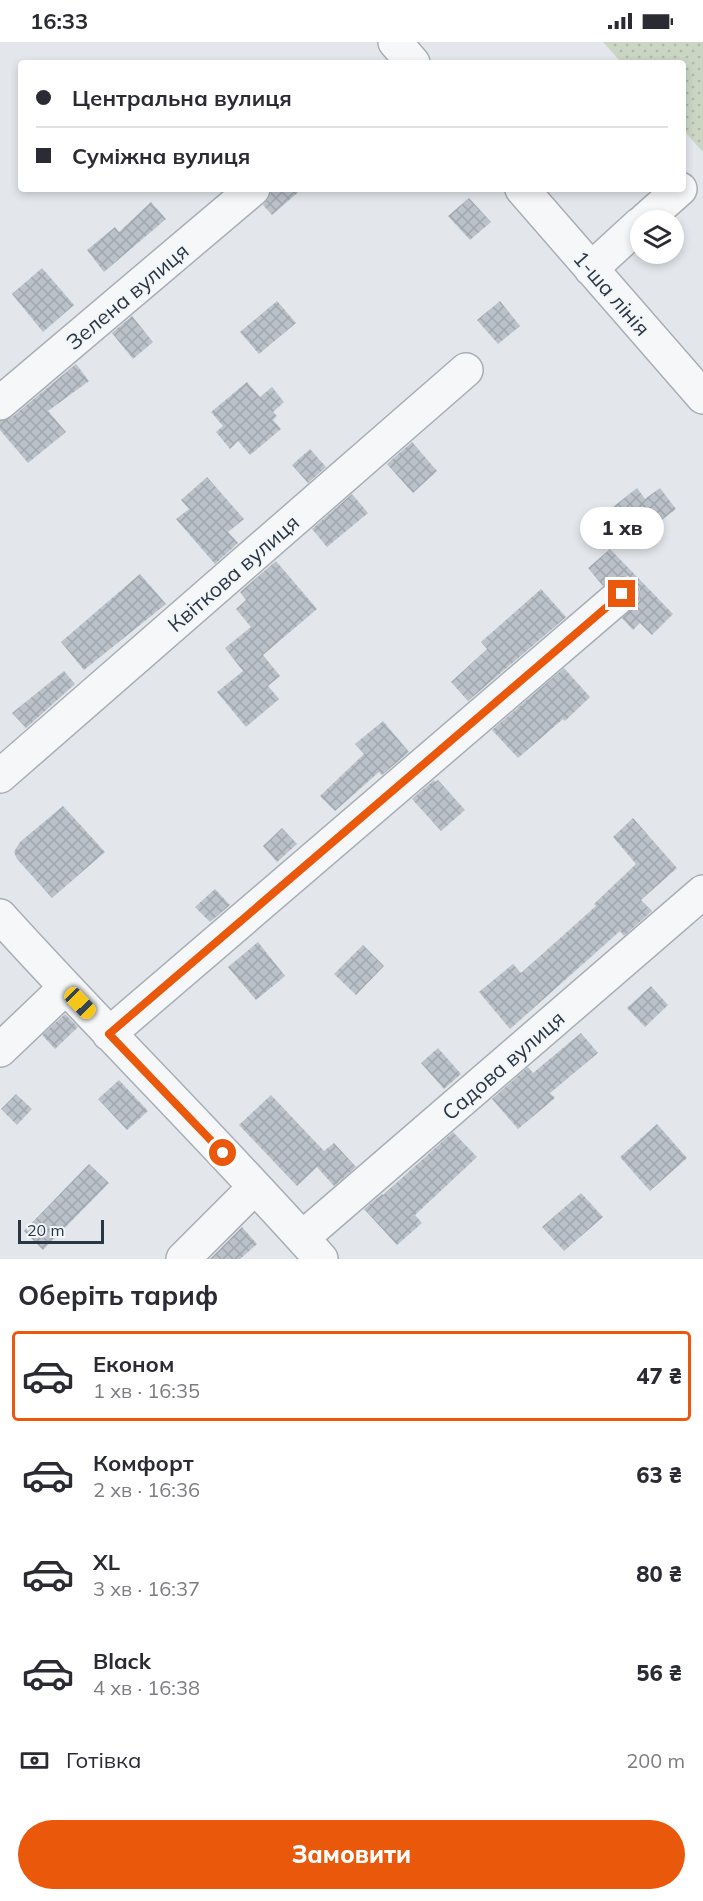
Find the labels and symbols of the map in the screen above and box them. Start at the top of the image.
street label: Зелена вулиця [61,237,193,355]
street label: 1-ша лінія [568,245,656,341]
callout: 1 хв [580,507,664,549]
street label: Квіткова вулиця [162,509,304,637]
route end [608,580,635,607]
car [61,984,99,1022]
street label: Садова вулиця [437,1005,569,1125]
route start [209,1139,236,1166]
scale bar [18,1217,104,1244]

